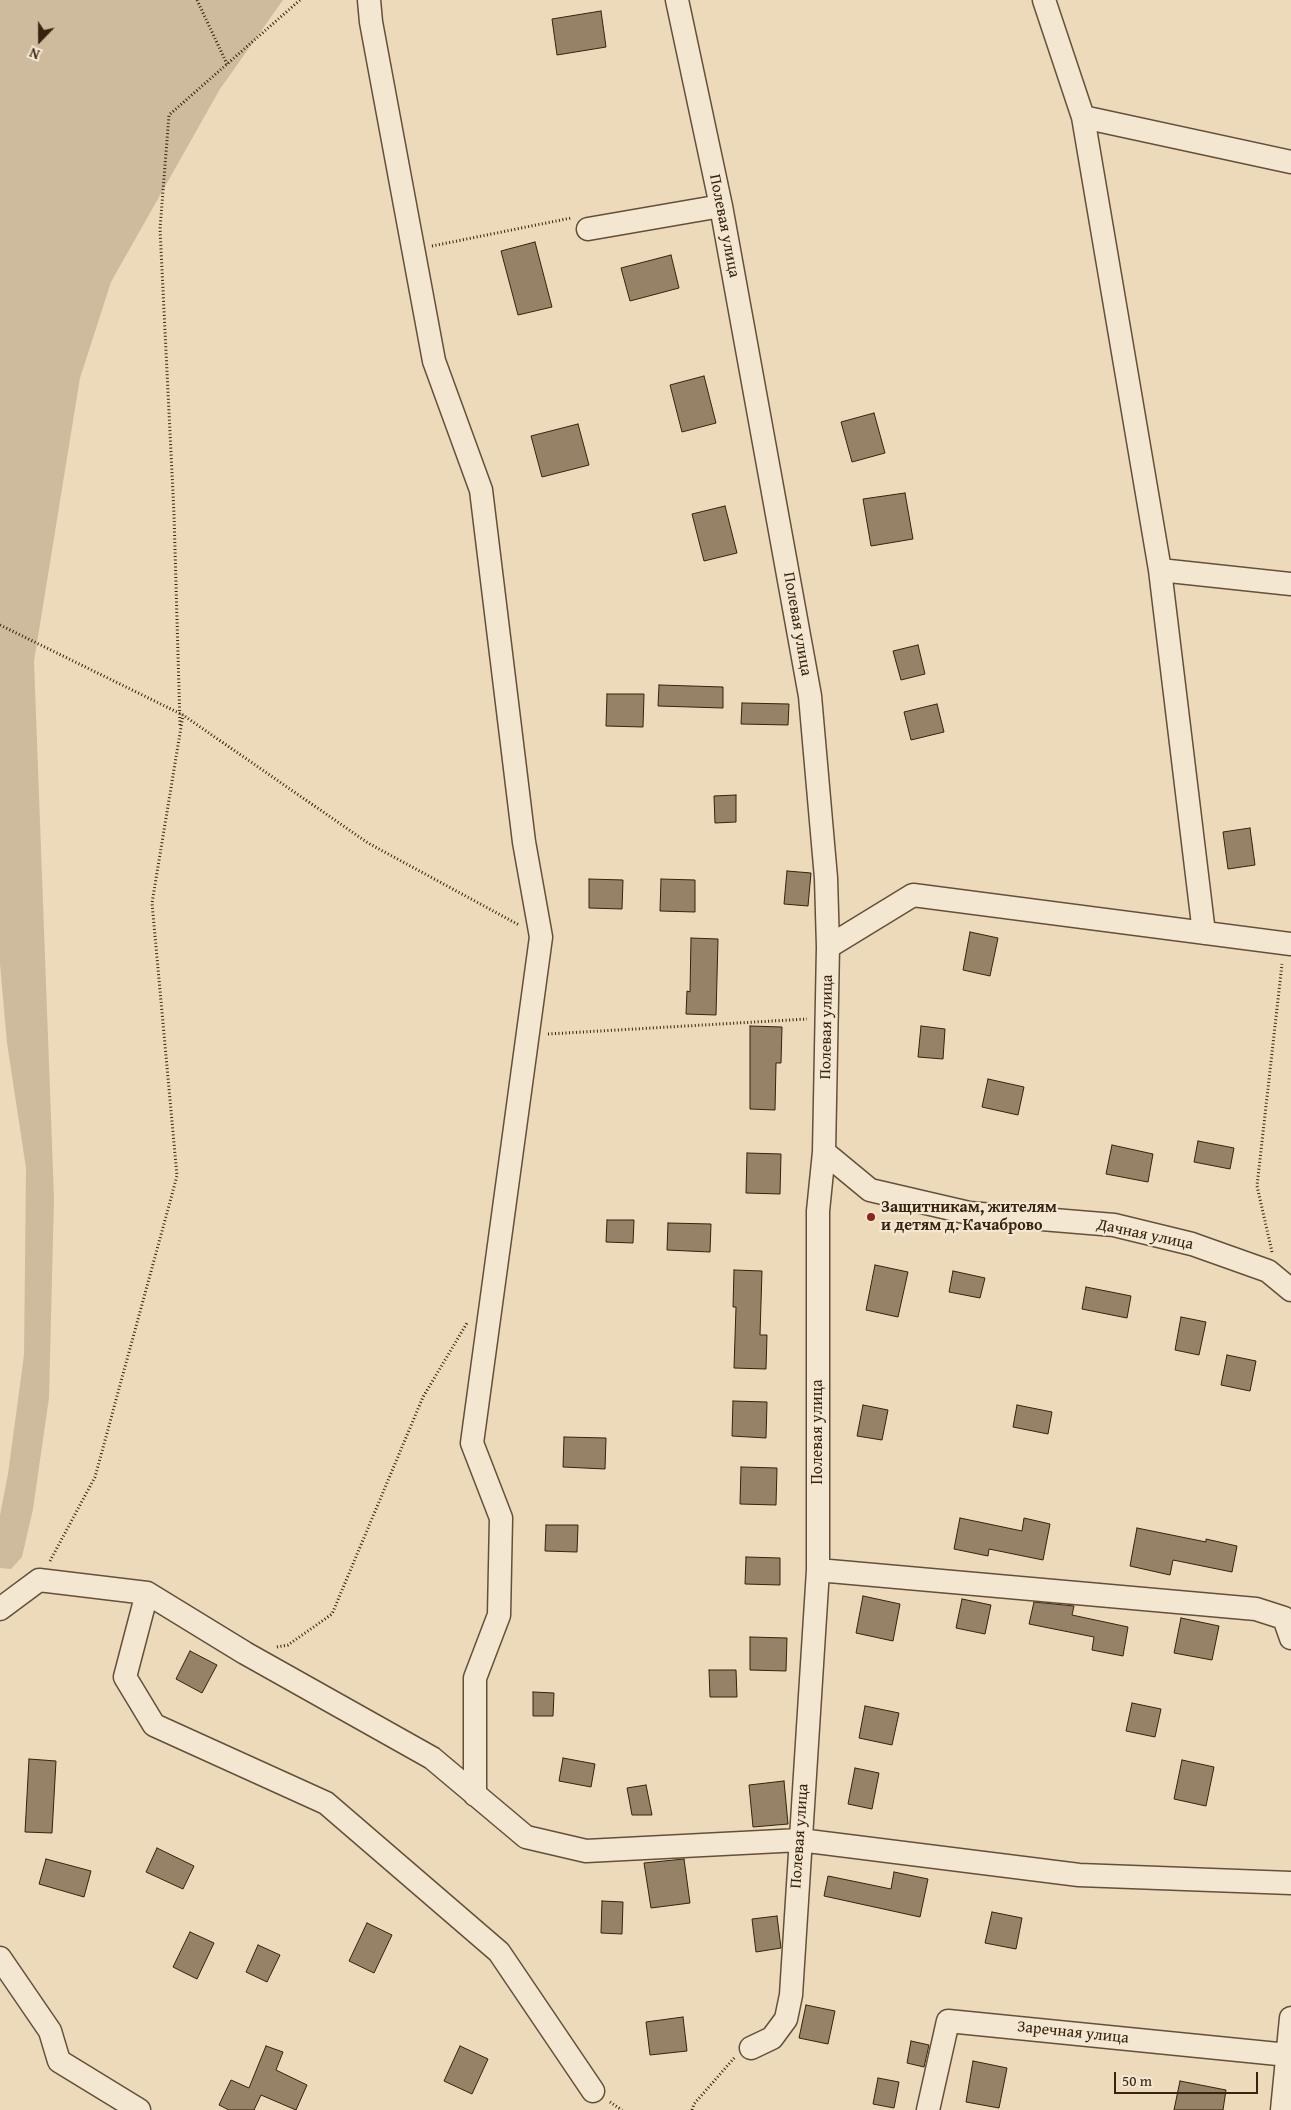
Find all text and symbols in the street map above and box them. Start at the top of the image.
north arrow [15,15,65,65]
text: N [26,43,42,65]
street label: Полевая улица [705,173,743,279]
street label: Полевая улица [778,571,816,677]
street label: Полевая улица [816,974,838,1080]
place label: Защитникам, жителям и детям д. Качаброво [881,1198,1057,1236]
marker: Защитникам, жителям и детям д. Качаброво [865,1211,877,1223]
street label: Дачная улица [1095,1215,1195,1255]
street label: Полевая улица [808,1379,828,1485]
street label: Полевая улица [787,1783,813,1889]
street label: Заречная улица [1016,2018,1130,2048]
scale bar [1116,2062,1260,2094]
text: 50 m [1122,2070,1152,2091]

